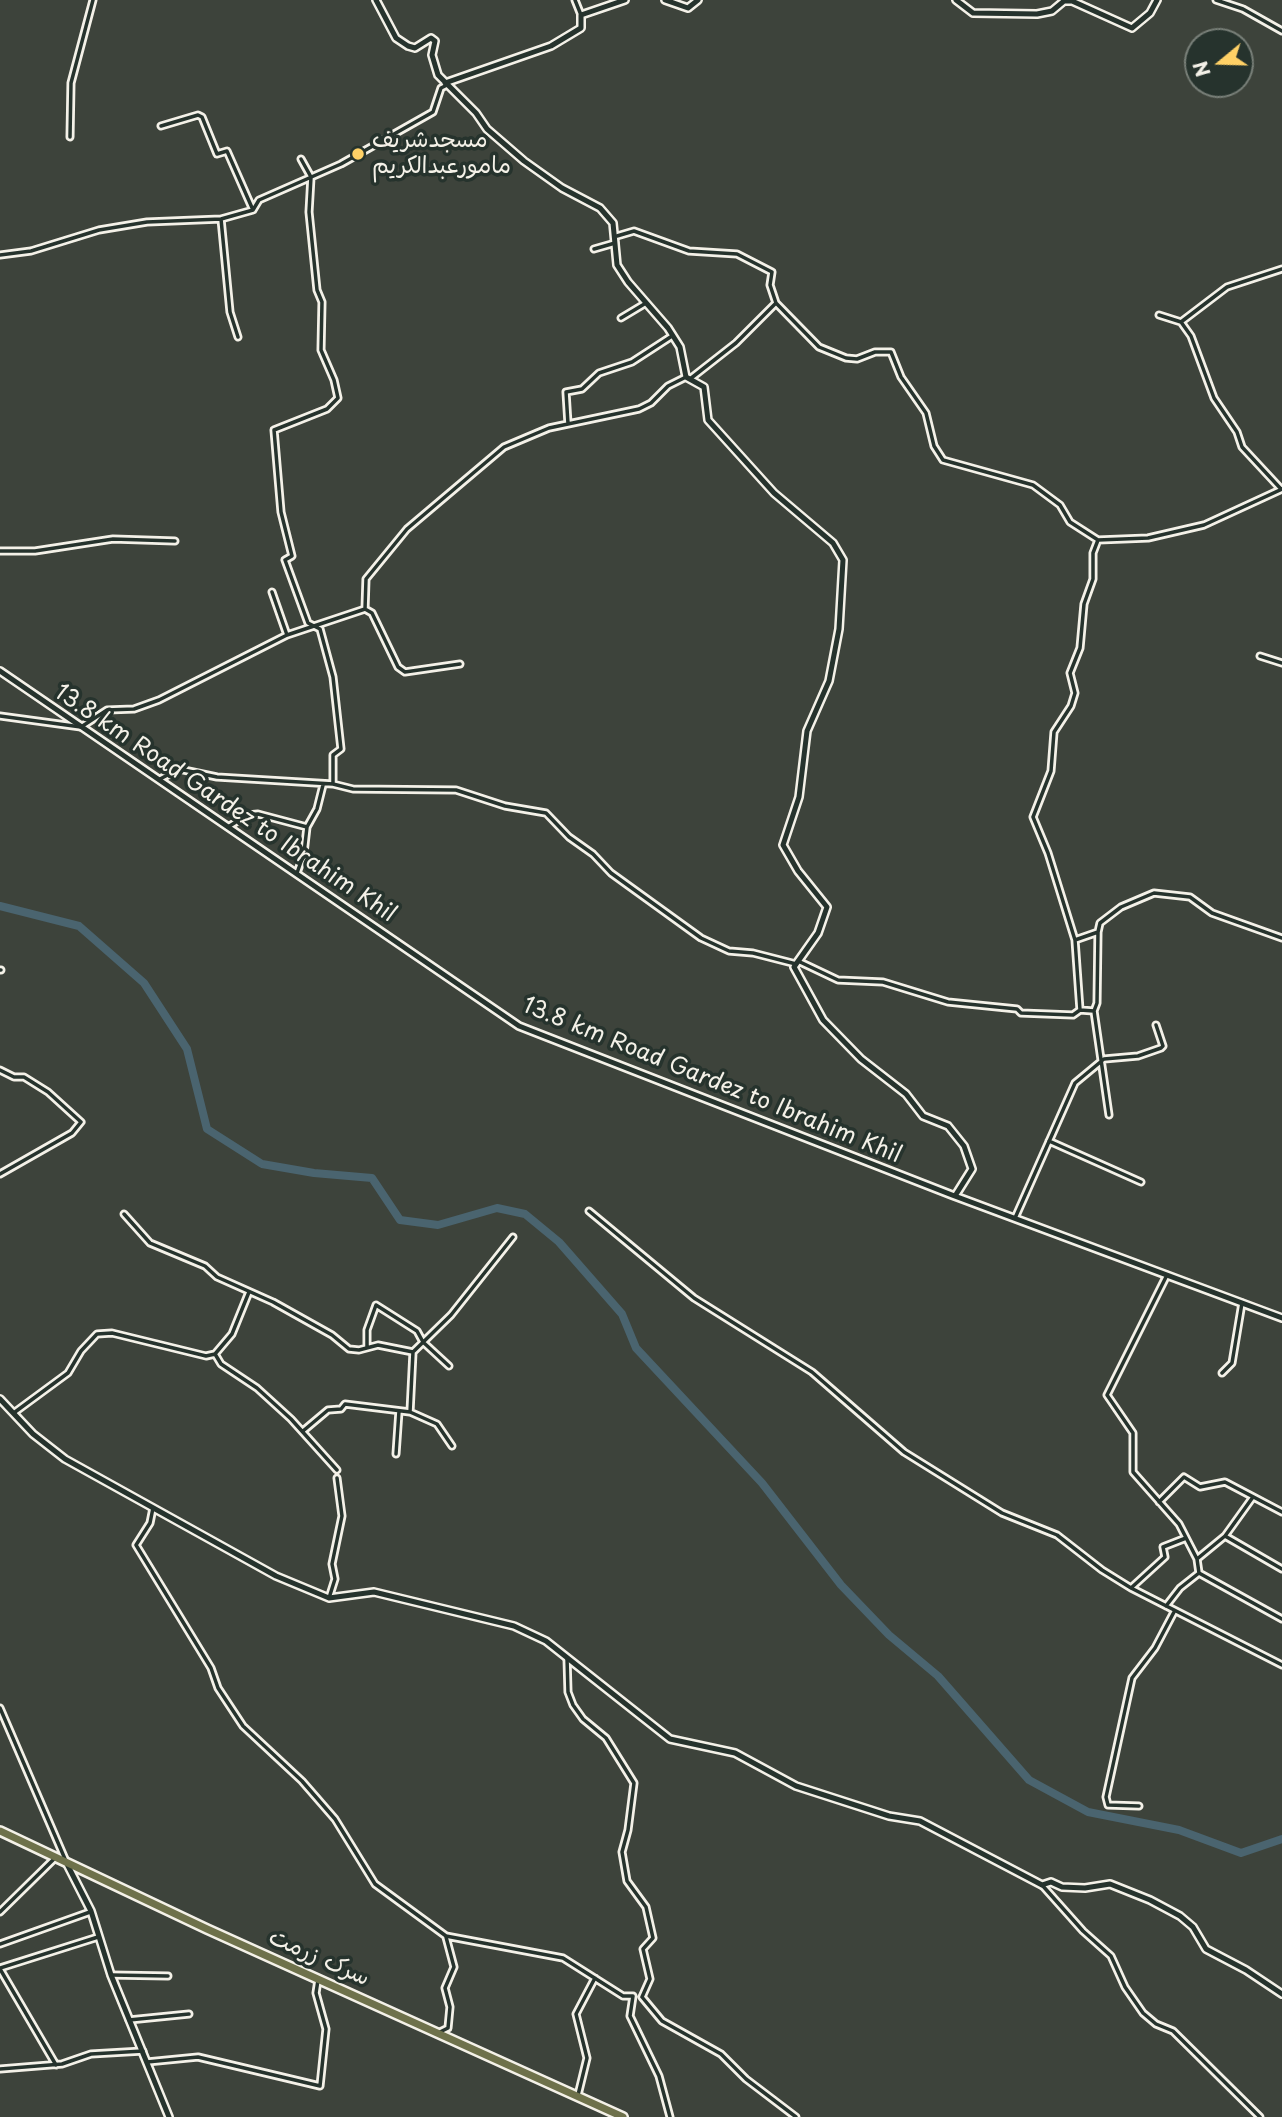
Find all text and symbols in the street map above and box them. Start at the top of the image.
north arrow [1184,28,1254,98]
text: N [1185,58,1217,81]
place label: مسجدشریف مامورعبدالکریم [372,127,511,181]
marker: مسجدشریف مامورعبدالکریم [350,146,366,162]
street label: 13.8 km Road Gardez to Ibrahim Khil [49,679,401,929]
street label: 13.8 km Road Gardez to Ibrahim Khil [519,992,905,1170]
street label: سرک زرمت [264,1924,374,1992]

